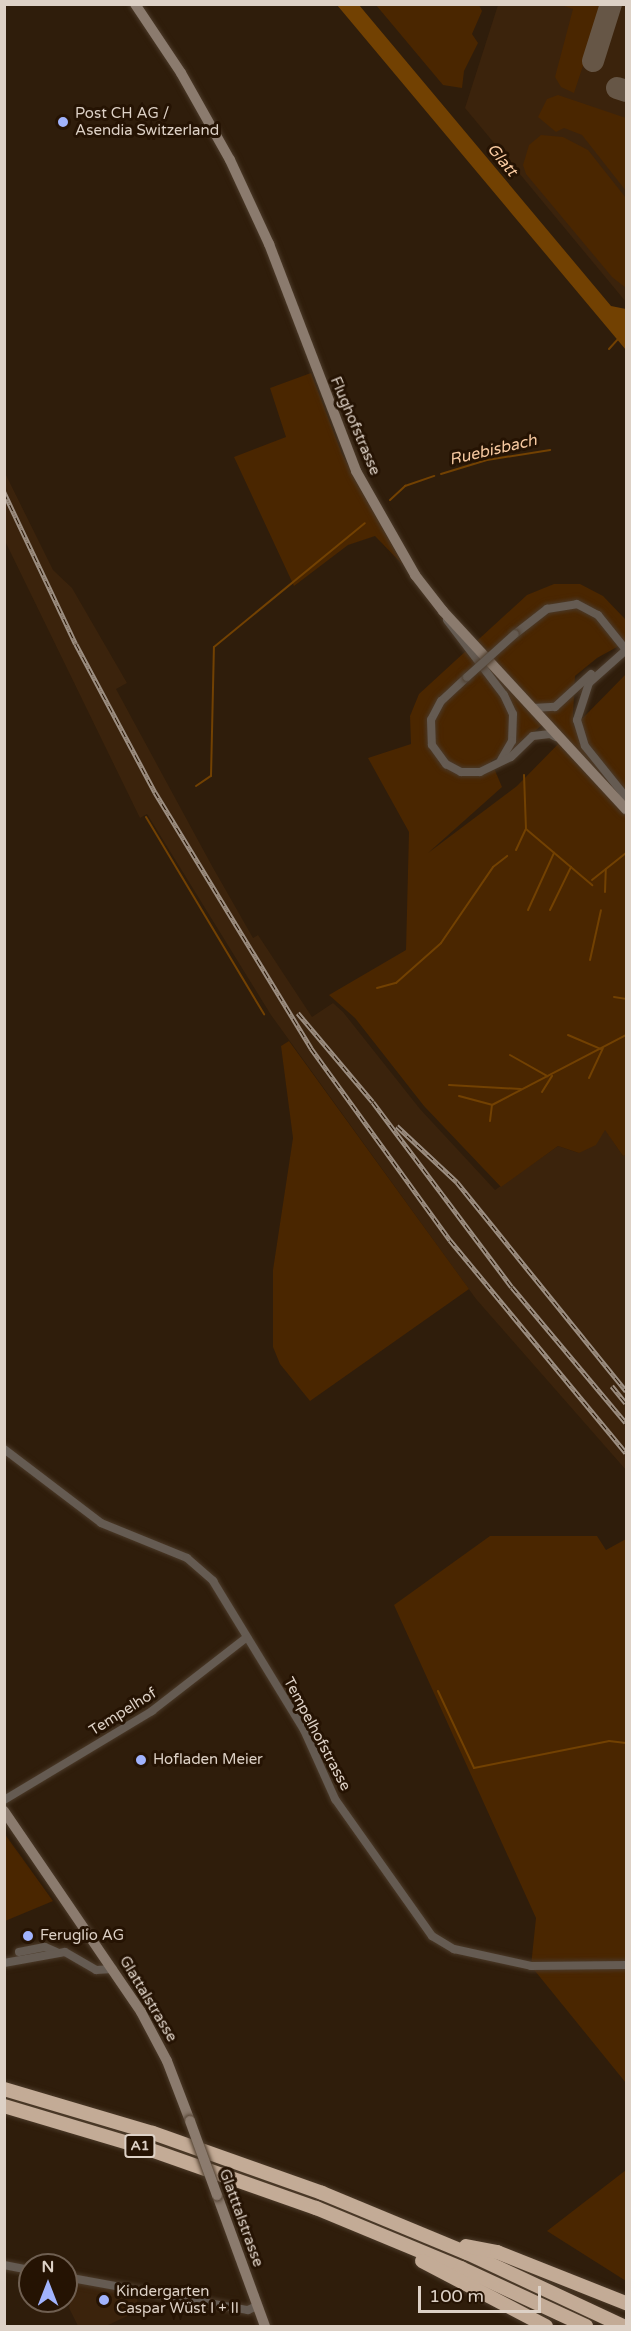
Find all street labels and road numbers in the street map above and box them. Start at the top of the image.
street label: Flughofstrasse [326,374,384,478]
street label: Tempelhofstrasse [279,1674,355,1794]
street label: Tempelhof [86,1684,160,1740]
street label: Glattalstrasse [115,1953,181,2045]
road number: A1 [124,2135,156,2157]
street label: Glatttalstrasse [215,2167,267,2269]

